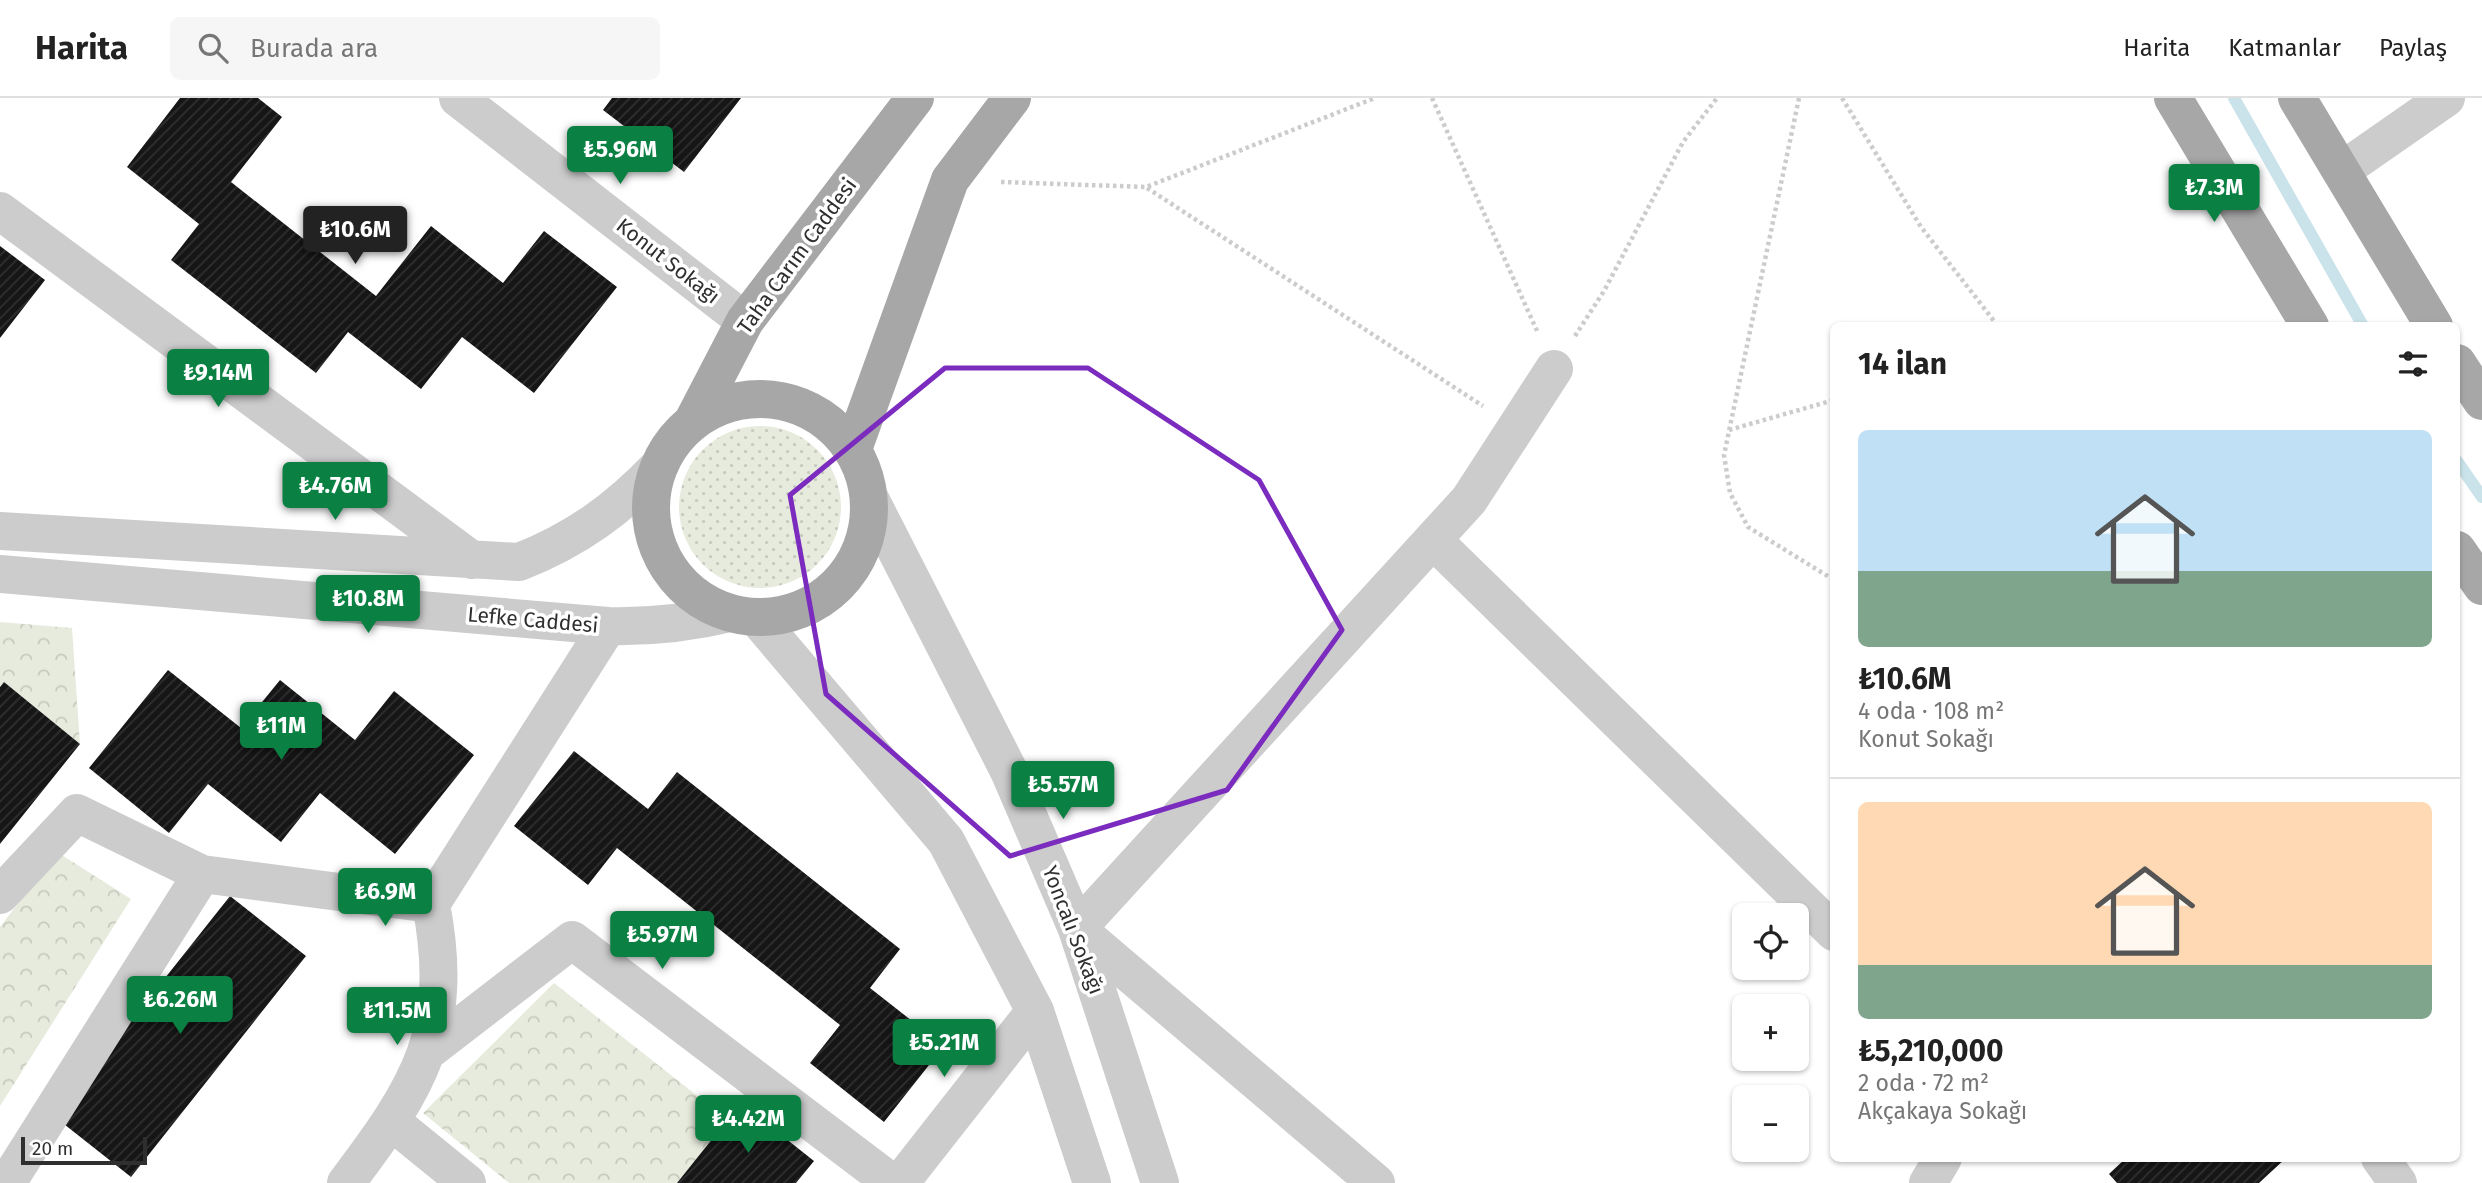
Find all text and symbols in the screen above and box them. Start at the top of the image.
search box [170,17,660,80]
text: Harita [35,28,128,68]
icon: search [194,29,232,67]
text: Burada ara [250,33,378,64]
text: Harita [2123,34,2190,62]
text: Katmanlar [2228,34,2341,62]
text: Paylaş [2379,34,2447,62]
pin: ₺5.96M [563,126,677,186]
text: ₺5.96M [583,135,657,163]
pin: ₺7.3M [2165,164,2263,224]
street label: Taha Carım Caddesi [732,173,862,339]
text: ₺7.3M [2185,173,2243,201]
pin: ₺10.6M [298,206,412,266]
street label: Konut Sokağı [611,213,725,309]
text: ₺10.6M [319,215,391,243]
icon: filters [2394,345,2432,383]
text: 14 ilan [1858,346,1947,382]
pin: ₺9.14M [161,350,275,409]
text: ₺9.14M [183,358,253,386]
pin: ₺4.76M [278,462,392,522]
text: ₺4.76M [299,471,371,499]
icon: home [2082,476,2208,602]
pin: ₺10.8M [311,575,425,635]
text: ₺10.8M [332,584,404,612]
street label: Lefke Caddesi [466,601,600,639]
text: ₺10.6M [1858,661,1951,697]
text: 4 oda · 108 m² [1858,697,2004,725]
pin: ₺11M [240,702,322,762]
text: ₺11M [256,711,306,739]
text: Konut Sokağı [1858,725,1994,753]
pin: ₺5.57M [1006,762,1120,821]
text: ₺5.57M [1027,770,1099,798]
icon: home [2082,848,2208,974]
street label: Yoncalı Sokağı [1037,862,1109,998]
pin: ₺6.9M [336,868,434,928]
text: ₺6.9M [354,877,416,905]
map controls [1732,903,1809,1162]
button: locate [1732,903,1809,980]
pin: ₺5.97M [605,912,719,971]
text: ₺5.97M [626,920,698,948]
pin: ₺6.26M [123,976,237,1036]
text: ₺6.26M [143,985,217,1013]
pin: ₺11.5M [340,988,454,1047]
button: + [1732,994,1809,1071]
text: ₺11.5M [363,996,431,1024]
pin: ₺5.21M [887,1020,1001,1079]
text: ₺5.21M [909,1028,979,1056]
text: ₺5,210,000 [1858,1033,2004,1069]
text: 2 oda · 72 m² [1858,1069,1989,1097]
button: − [1732,1085,1809,1162]
pin: ₺4.42M [691,1096,805,1155]
text: Akçakaya Sokağı [1858,1097,2027,1125]
text: ₺4.42M [711,1104,785,1132]
scale bar [21,1134,147,1166]
text: 20 m [32,1137,73,1160]

